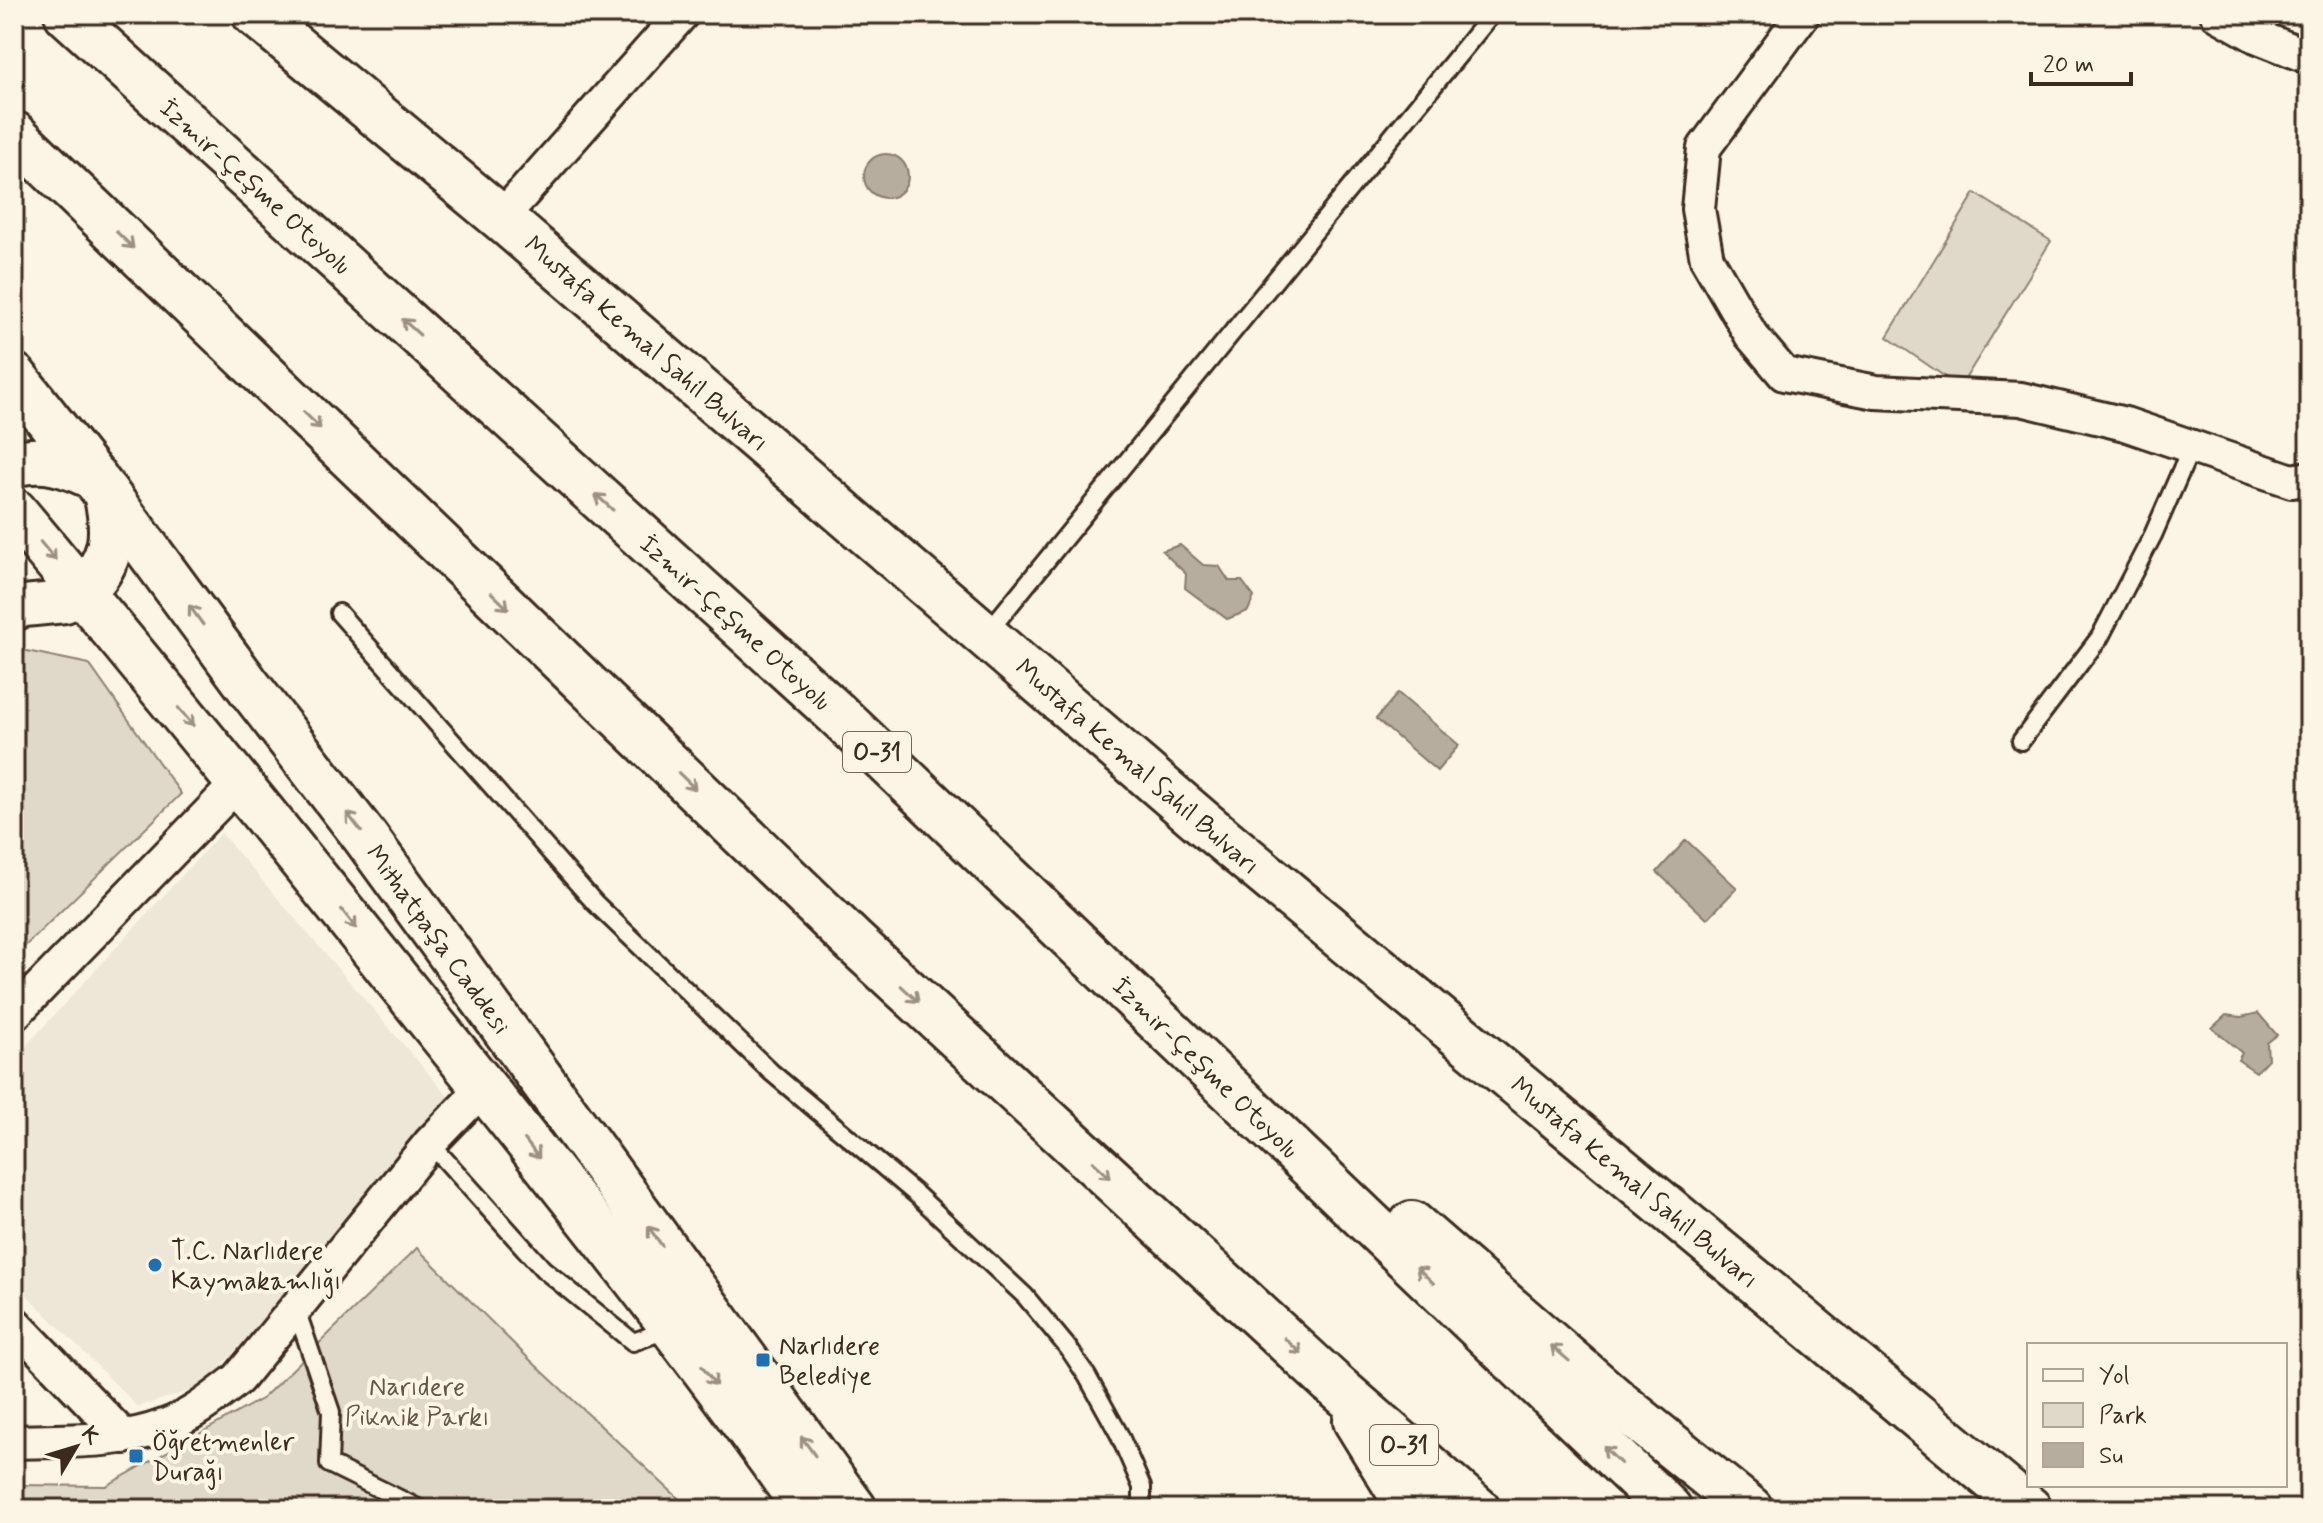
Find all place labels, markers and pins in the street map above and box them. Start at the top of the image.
place label: T.C. Narlıdere Kaymakamlığı [171,1235,341,1299]
marker: T.C. Narlıdere Kaymakamlığı [146,1256,164,1274]
place label: Narlıdere Belediye [779,1330,880,1394]
marker: Narlıdere Belediye [754,1351,772,1369]
place label: Öğretmenler Durağı [152,1426,295,1490]
marker: Öğretmenler Durağı [127,1447,145,1465]

